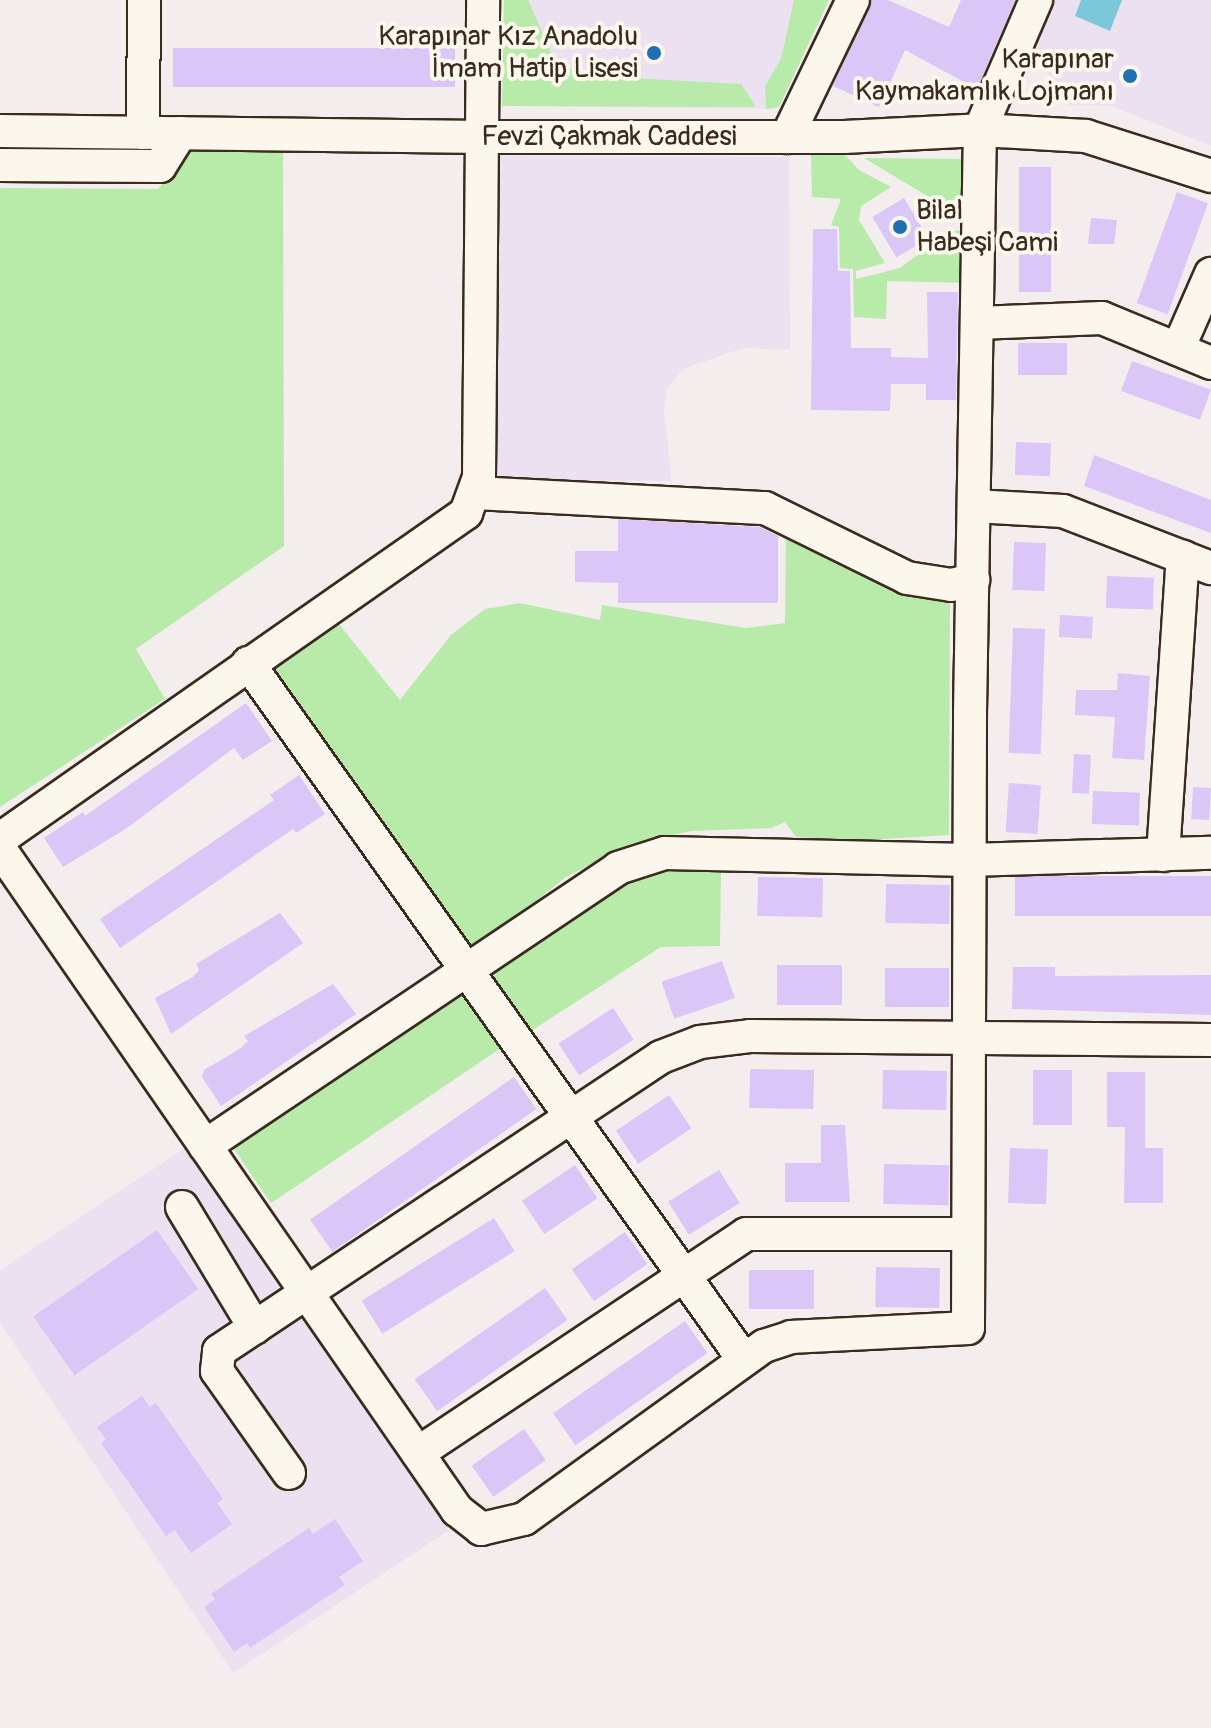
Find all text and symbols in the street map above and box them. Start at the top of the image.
place label: Karapınar Kız Anadolu İmam Hatip Lisesi [378,20,638,86]
place label: Karapınar Kaymakamlık Lojmanı [855,43,1114,109]
marker: Karapınar Kız Anadolu İmam Hatip Lisesi [645,44,663,62]
marker: Karapınar Kaymakamlık Lojmanı [1121,67,1139,85]
street label: Fevzi Çakmak Caddesi [481,120,737,154]
place label: Bilal Habeşi Cami [916,194,1058,260]
marker: Bilal Habeşi Cami [891,218,909,236]

